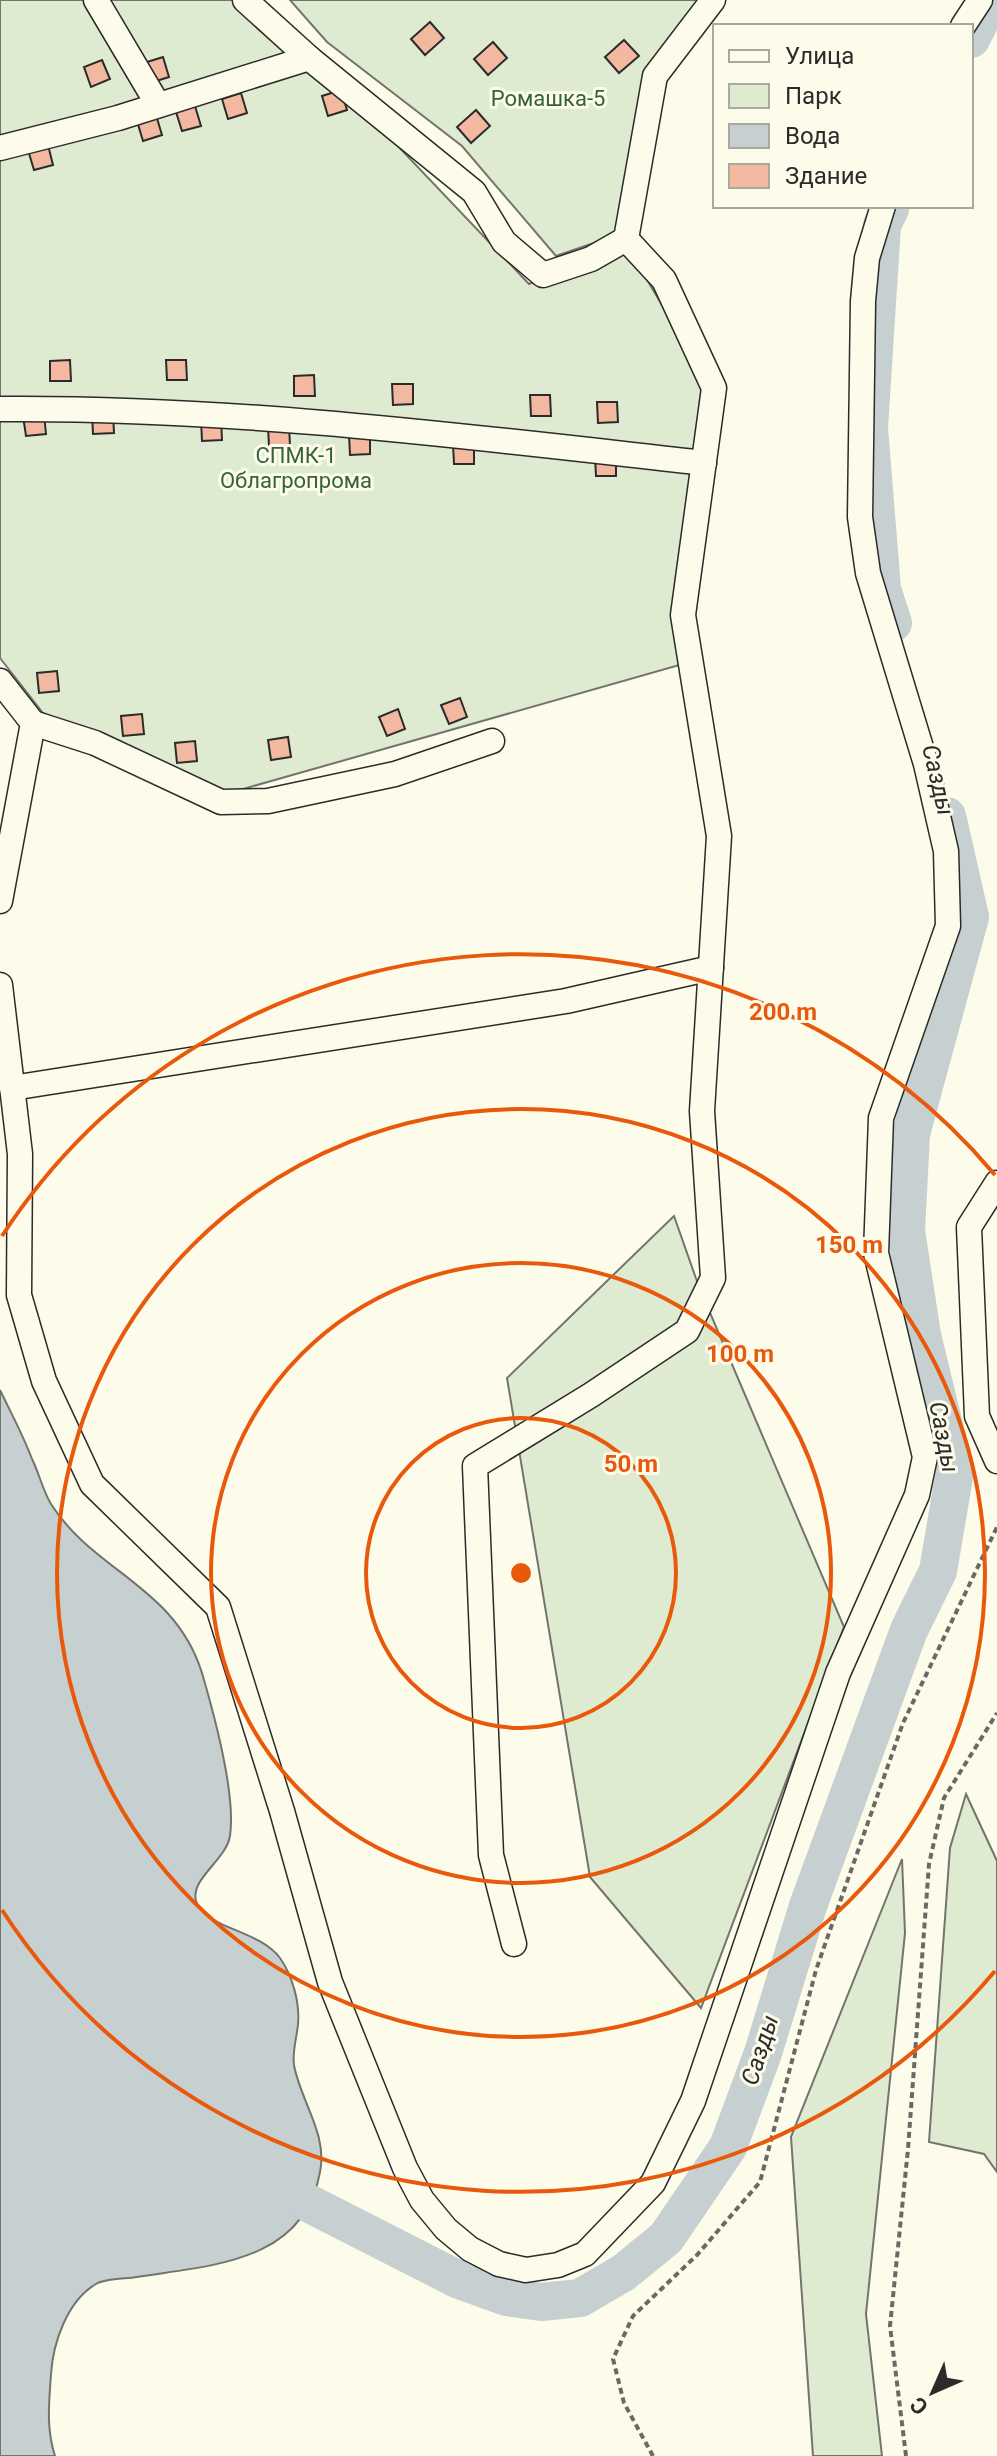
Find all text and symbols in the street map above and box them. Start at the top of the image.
legend [713,24,973,208]
text: Улица [785,42,854,70]
text: Парк [785,82,842,110]
park label: Ромашка-5 [491,86,605,111]
text: Вода [785,122,840,150]
text: Здание [785,162,867,190]
park label: СПМК-1 Облагропрома [220,443,372,493]
water label: Сазды [916,742,960,818]
text: 200 m [749,998,817,1026]
text: 150 m [815,1231,883,1259]
text: 100 m [706,1340,774,1368]
water label: Сазды [923,1399,965,1475]
text: 50 m [604,1450,658,1478]
centre of rings [507,1559,535,1587]
water label: Сазды [736,2011,784,2089]
north arrow [893,2352,973,2432]
text: С [905,2392,933,2420]

